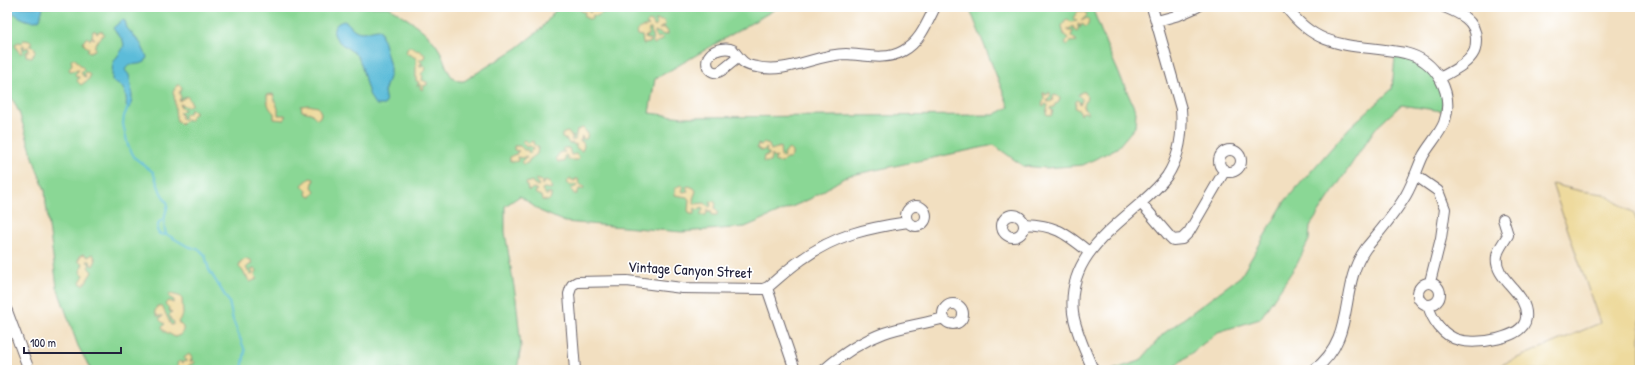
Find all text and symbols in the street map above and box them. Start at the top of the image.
street label: Vintage Canyon Street [627,256,753,283]
scale bar [24,329,121,355]
text: 100 m [30,334,56,351]

